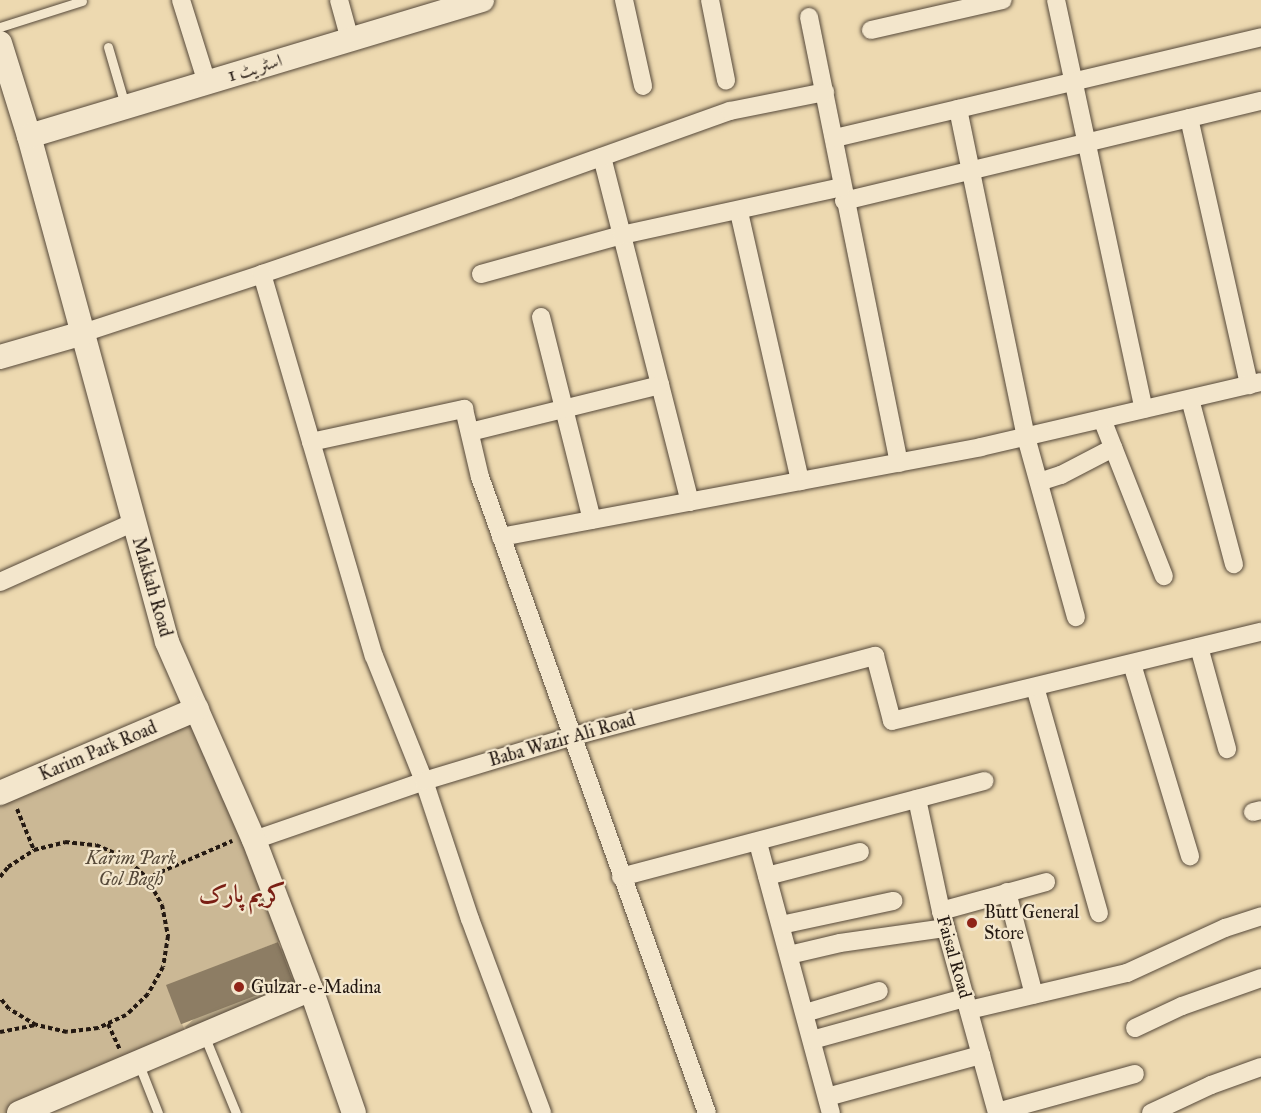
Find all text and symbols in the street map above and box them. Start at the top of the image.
street label: اسٹریٹ 1 [225,50,285,86]
street label: Makkah Road [127,535,177,639]
street label: Baba Wazir Ali Road [486,709,638,771]
street label: Karim Park Road [36,716,160,786]
park label: Karim Park Gol Bagh [86,848,176,890]
district label: کریم پارک [199,881,285,909]
place label: Butt General Store [984,902,1079,944]
street label: Faisal Road [932,913,976,1001]
marker: Butt General Store [965,916,979,930]
place label: Gulzar-e-Madina [251,976,381,998]
marker: Gulzar-e-Madina [232,980,246,994]

